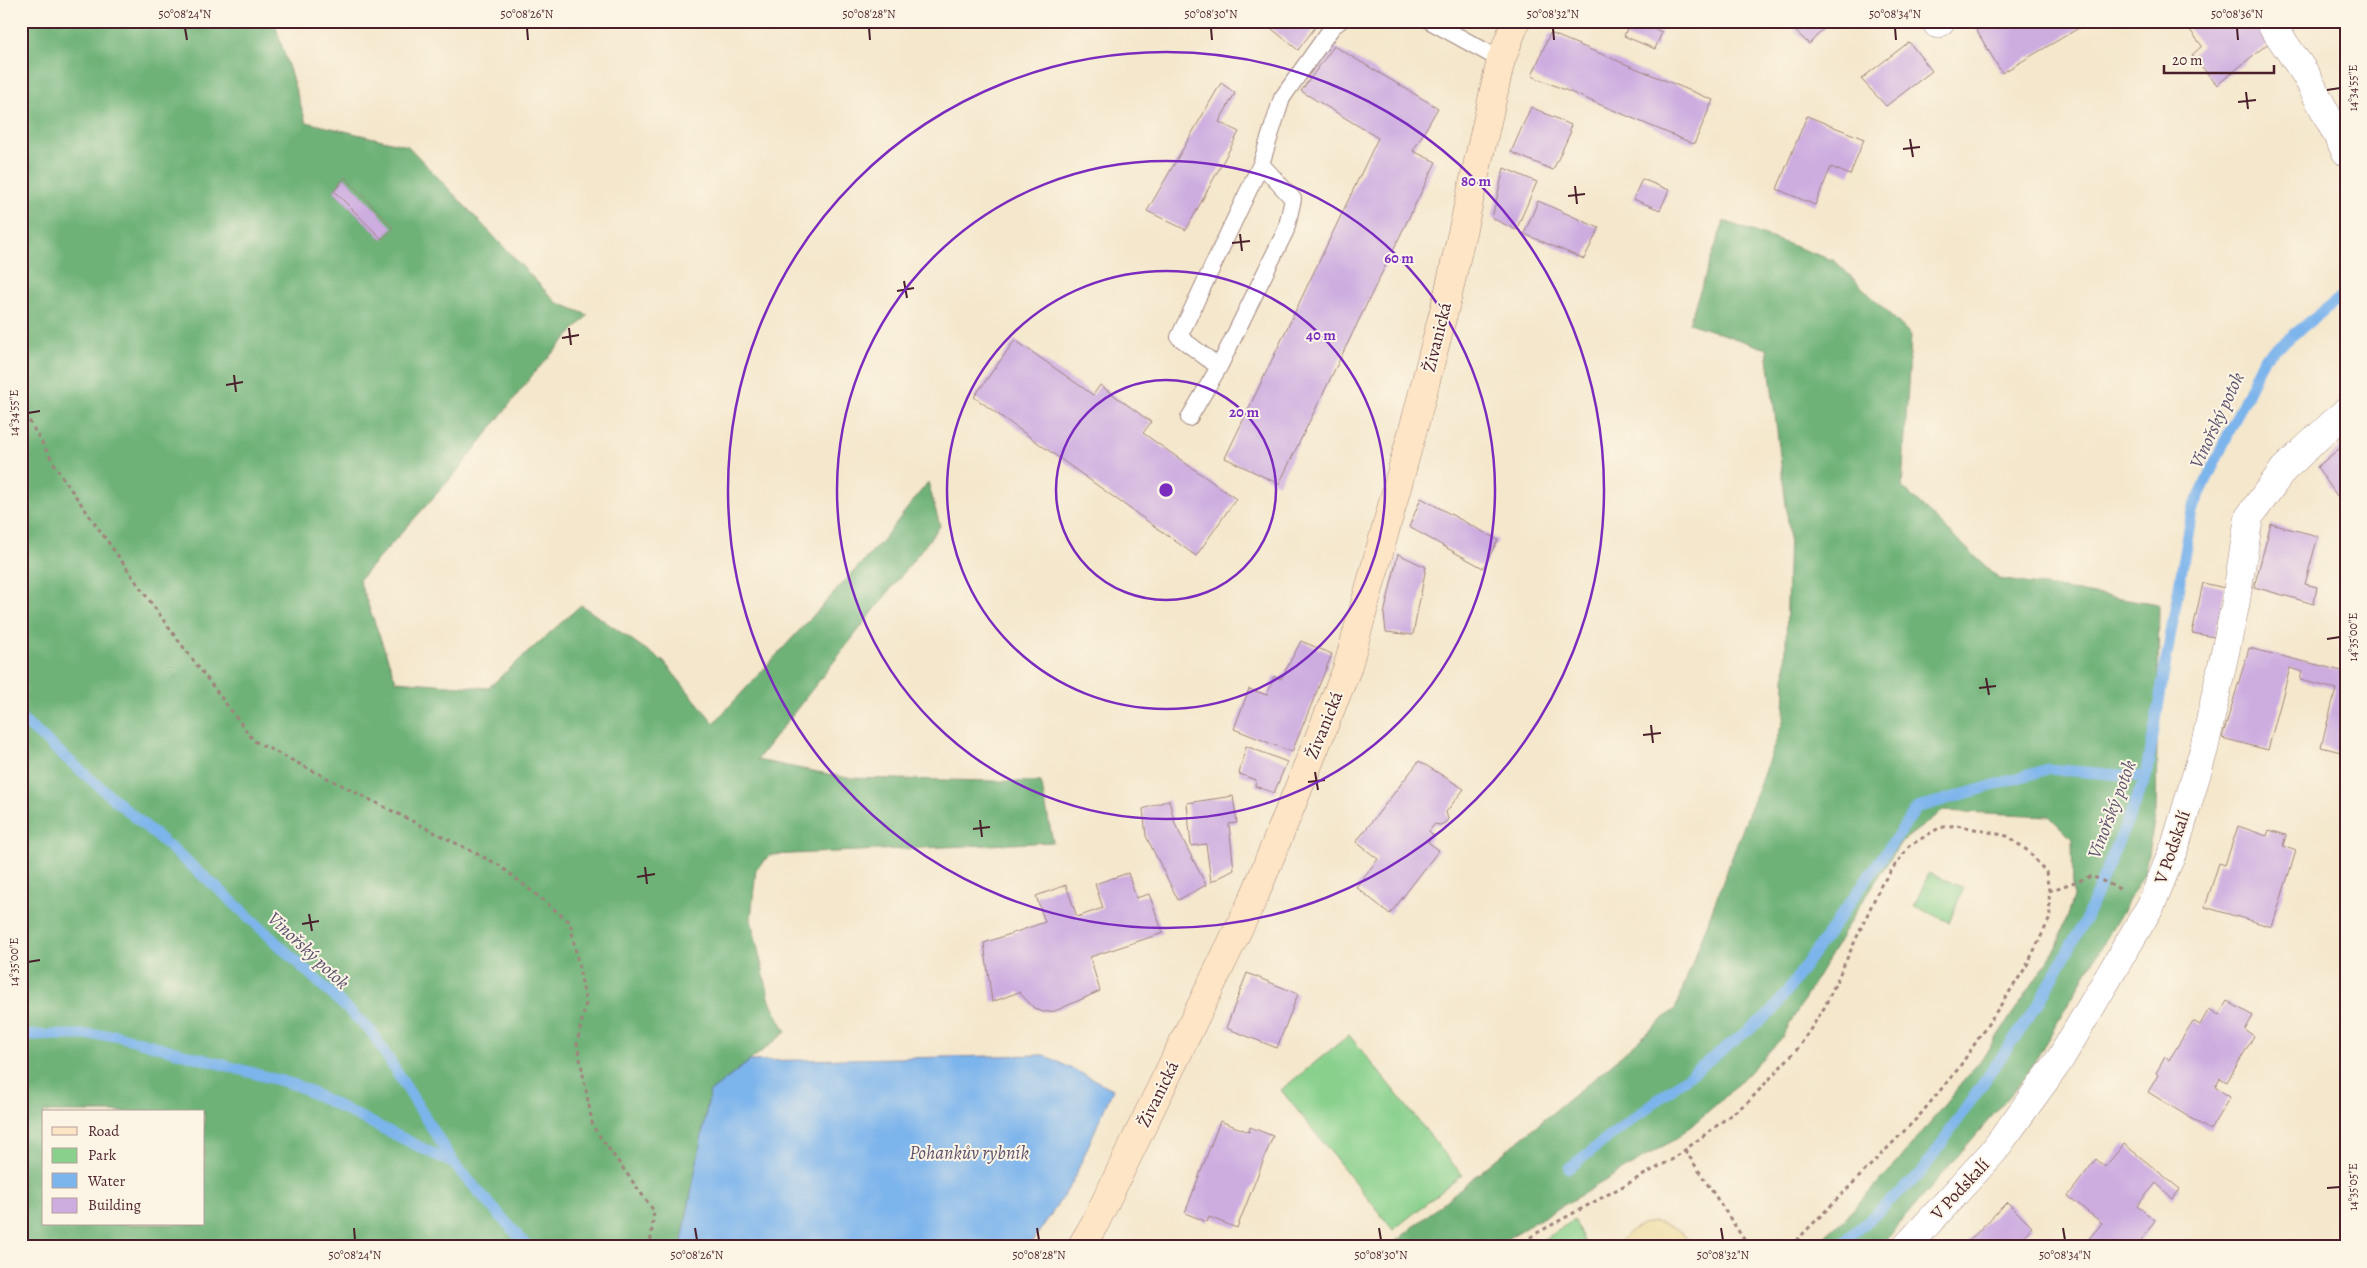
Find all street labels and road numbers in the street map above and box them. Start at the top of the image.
street label: Živanická [1417,299,1457,374]
street label: Živanická [1300,687,1349,762]
street label: V Podskalí [2148,807,2196,888]
street label: Živanická [1132,1056,1185,1131]
street label: V Podskalí [1925,1153,1995,1226]

